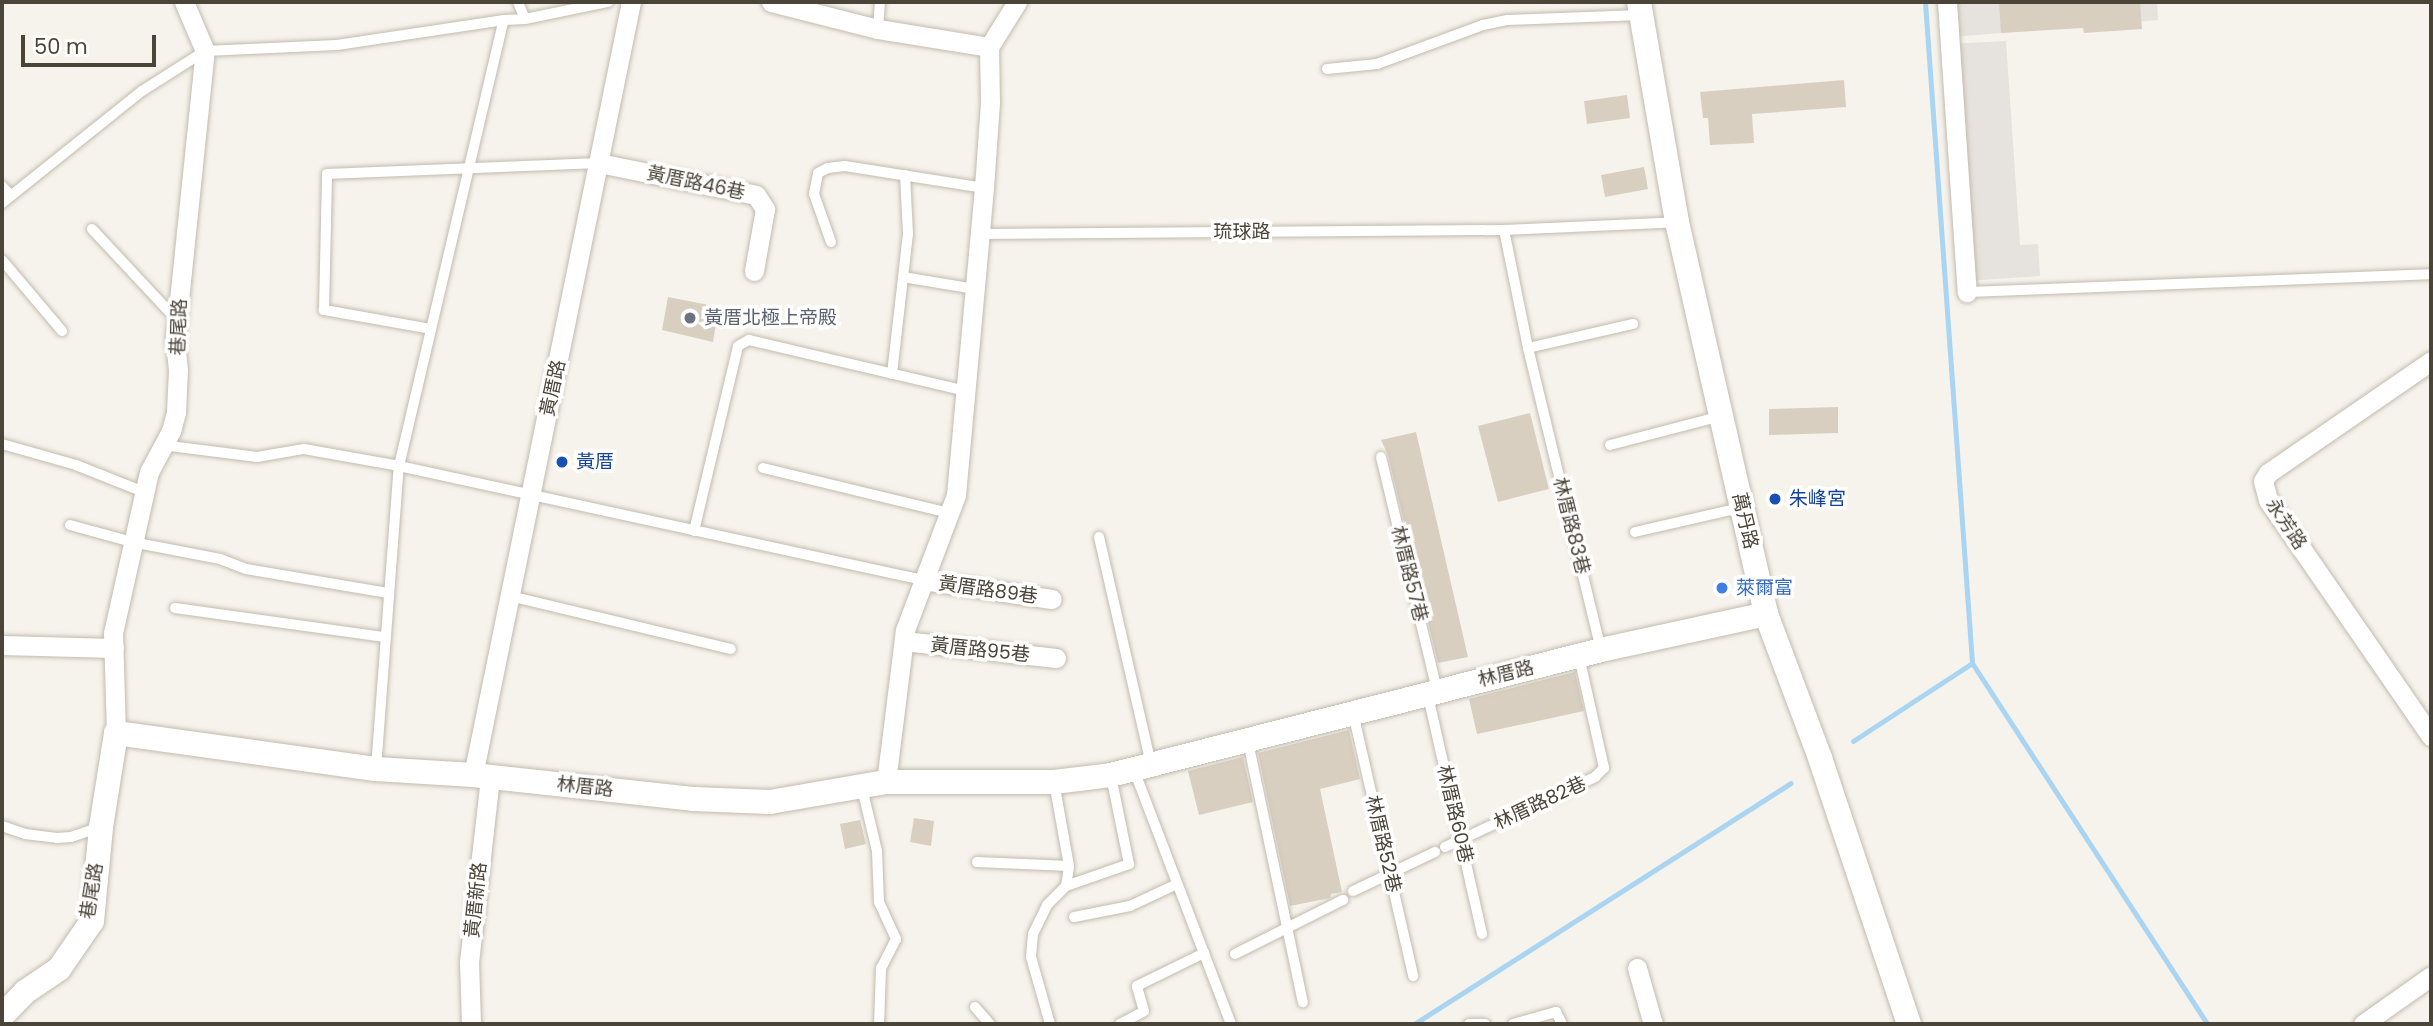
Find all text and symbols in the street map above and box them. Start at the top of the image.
scale bar [24,21,159,65]
text: 50 m [34,32,88,61]
street label: 黃厝路46巷 [645,161,747,205]
street label: 琉球路 [1214,221,1270,243]
street label: 巷尾路 [167,298,191,356]
place label: 黃厝北極上帝殿 [704,307,837,329]
marker: 黃厝北極上帝殿 [682,310,698,326]
street label: 黃厝路 [536,358,570,418]
place label: 黃厝 [576,451,614,473]
marker: 黃厝 [554,454,570,470]
street label: 林厝路83巷 [1548,475,1594,577]
place label: 朱峰宮 [1789,488,1846,510]
street label: 萬丹路 [1727,491,1763,551]
marker: 朱峰宮 [1767,491,1783,507]
street label: 永芳路 [2261,494,2311,554]
street label: 林厝路57巷 [1386,524,1432,624]
street label: 黃厝路89巷 [937,572,1039,608]
place label: 萊爾富 [1736,577,1793,599]
marker: 萊爾富 [1714,580,1730,596]
street label: 黃厝路95巷 [929,633,1031,667]
street label: 林厝路 [1476,656,1536,692]
street label: 林厝路60巷 [1433,763,1477,865]
street label: 林厝路82巷 [1490,772,1590,834]
street label: 林厝路 [555,773,615,801]
street label: 林厝路52巷 [1361,793,1405,895]
street label: 巷尾路 [76,861,108,921]
street label: 黃厝新路 [461,861,491,939]

